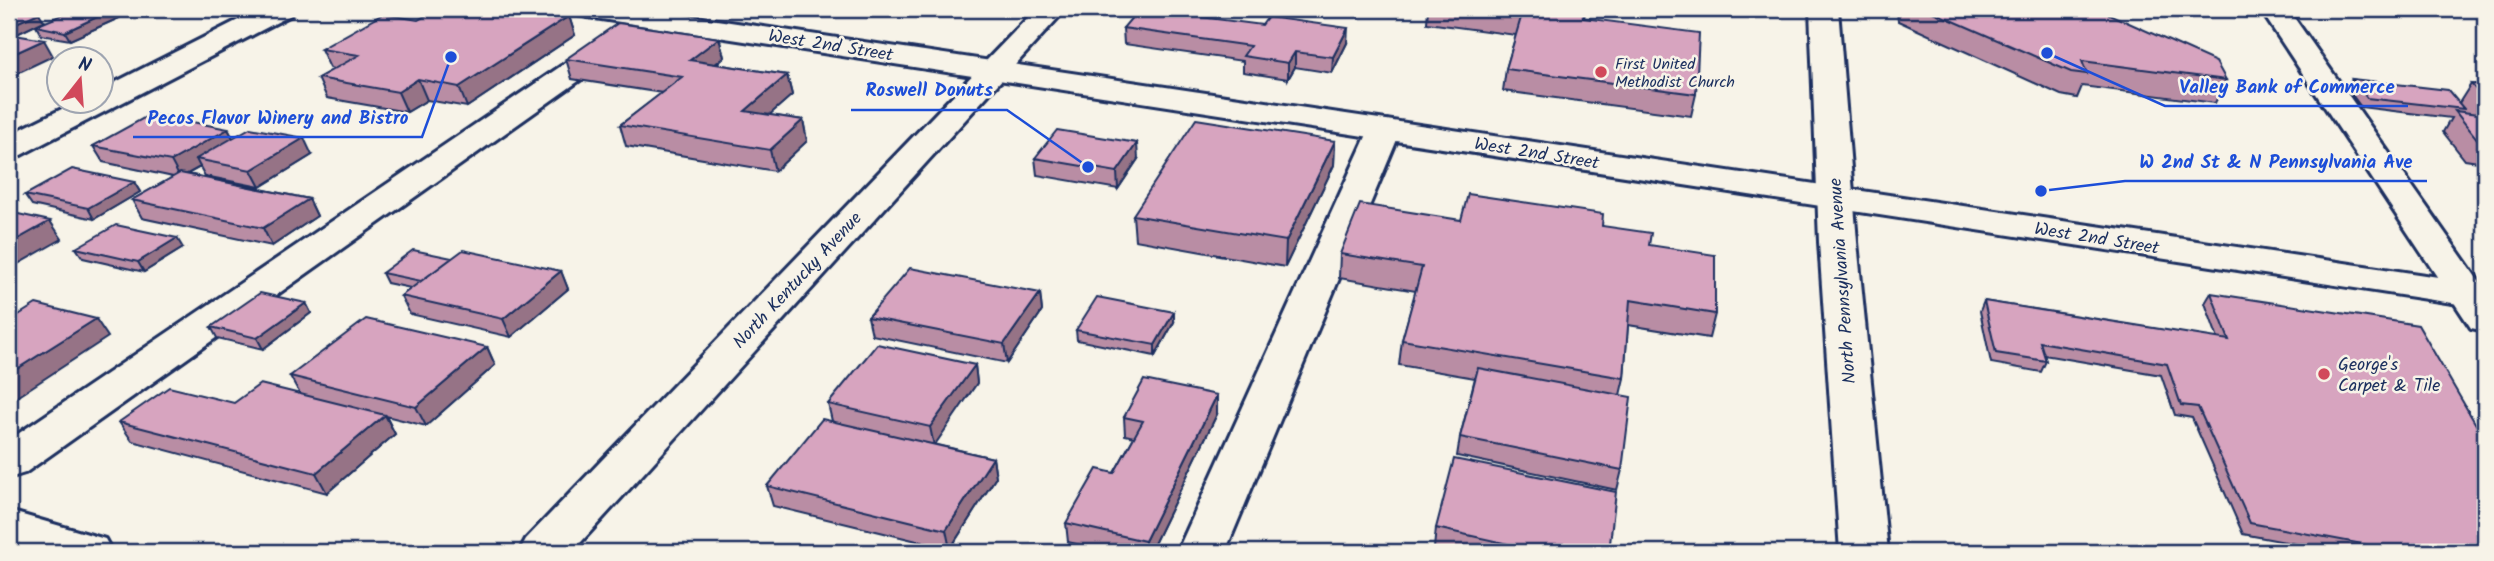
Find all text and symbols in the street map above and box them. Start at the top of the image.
street label: West 2nd Street [766,22,896,71]
north arrow [46,46,116,116]
text: N [74,50,95,82]
place label: First United Methodist Church [1615,52,1735,95]
marker: First United Methodist Church [1593,64,1609,80]
callout: Valley Bank of Commerce [2165,66,2408,106]
callout: Roswell Donuts [851,70,1007,110]
text: Valley Bank of Commerce [2179,73,2395,103]
text: Roswell Donuts [865,76,993,106]
callout: Pecos Flavor Winery and Bistro [133,97,422,137]
text: Pecos Flavor Winery and Bistro [147,104,409,134]
street label: West 2nd Street [1472,130,1602,179]
callout: W 2nd St & N Pennsylvania Ave [2125,141,2427,181]
text: W 2nd St & N Pennsylvania Ave [2139,148,2413,178]
street label: North Pennsylvania Avenue [1822,177,1865,385]
street label: North Kentucky Avenue [726,206,870,356]
street label: West 2nd Street [2032,215,2162,264]
place label: George's Carpet & Tile [2338,351,2440,401]
marker: George's Carpet & Tile [2316,366,2332,382]

